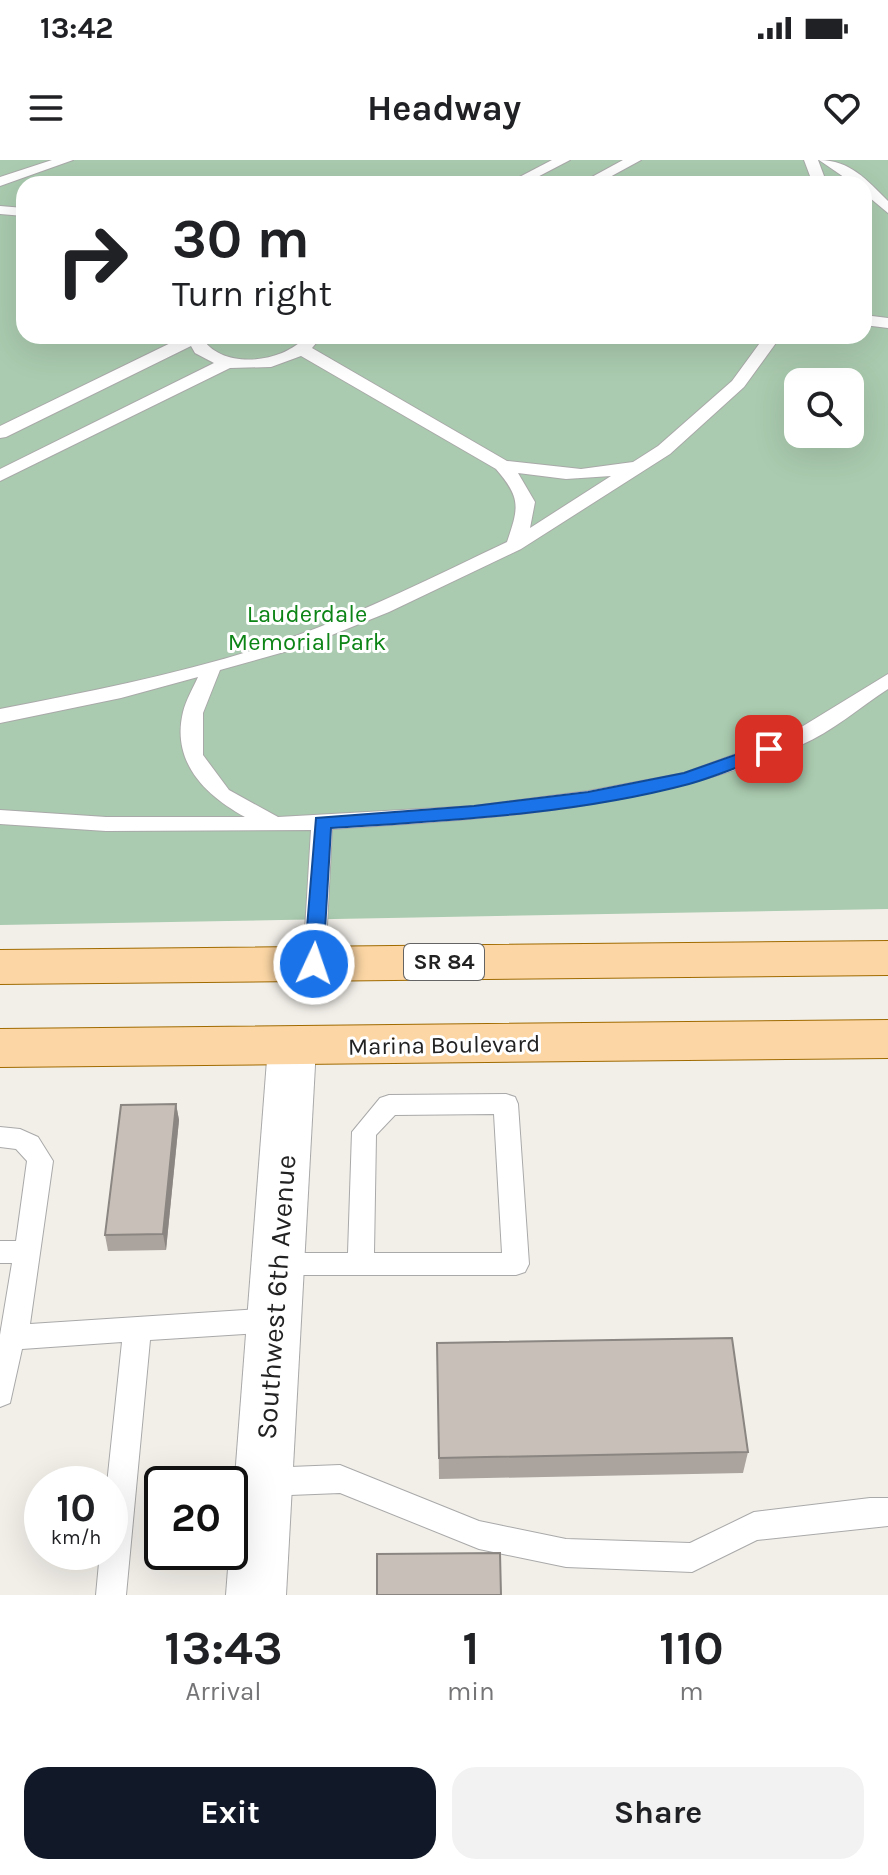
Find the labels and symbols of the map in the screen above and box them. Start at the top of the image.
park label: Lauderdale Memorial Park [228,600,386,656]
pin [735,715,803,783]
position arrow [272,922,356,1006]
road number: SR 84 [404,944,484,980]
street label: Marina Boulevard [347,1029,541,1061]
street label: Southwest 6th Avenue [250,1153,302,1441]
speed limit sign: 20 [144,1466,248,1570]

